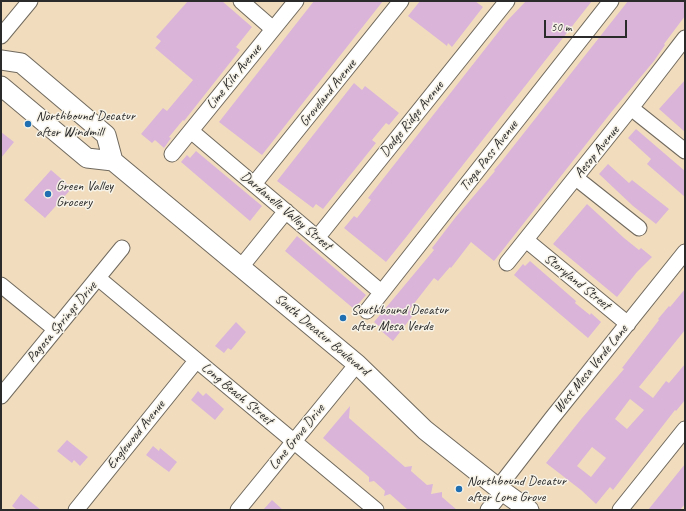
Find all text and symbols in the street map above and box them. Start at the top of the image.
scale bar [546,12,629,38]
text: 50 m [551,19,571,35]
street label: Lime Kiln Avenue [203,41,265,113]
street label: Groveland Avenue [296,56,360,130]
street label: Dodge Ridge Avenue [376,78,448,160]
place label: Northbound Decatur after Windmill [36,108,135,140]
street label: Tioga Pass Avenue [456,117,522,195]
marker: Northbound Decatur after Windmill [23,119,33,129]
street label: Aesop Avenue [571,123,623,181]
street label: Dardanelle Valley Street [237,168,335,254]
place label: Green Valley Grocery [56,178,113,210]
marker: Green Valley Grocery [43,189,53,199]
street label: Storyland Street [541,250,613,314]
street label: Pagosa Springs Drive [23,278,101,366]
street label: South Decatur Boulevard [271,291,373,379]
place label: Southbound Decatur after Mesa Verde [351,302,448,334]
marker: Southbound Decatur after Mesa Verde [338,313,348,323]
street label: West Mesa Verde Lane [550,322,632,416]
street label: Long Beach Street [198,359,276,429]
street label: Englewood Avenue [103,397,169,473]
street label: Lone Grove Drive [265,401,329,473]
place label: Northbound Decatur after Lone Grove [467,473,566,506]
marker: Northbound Decatur after Lone Grove [454,484,464,494]

